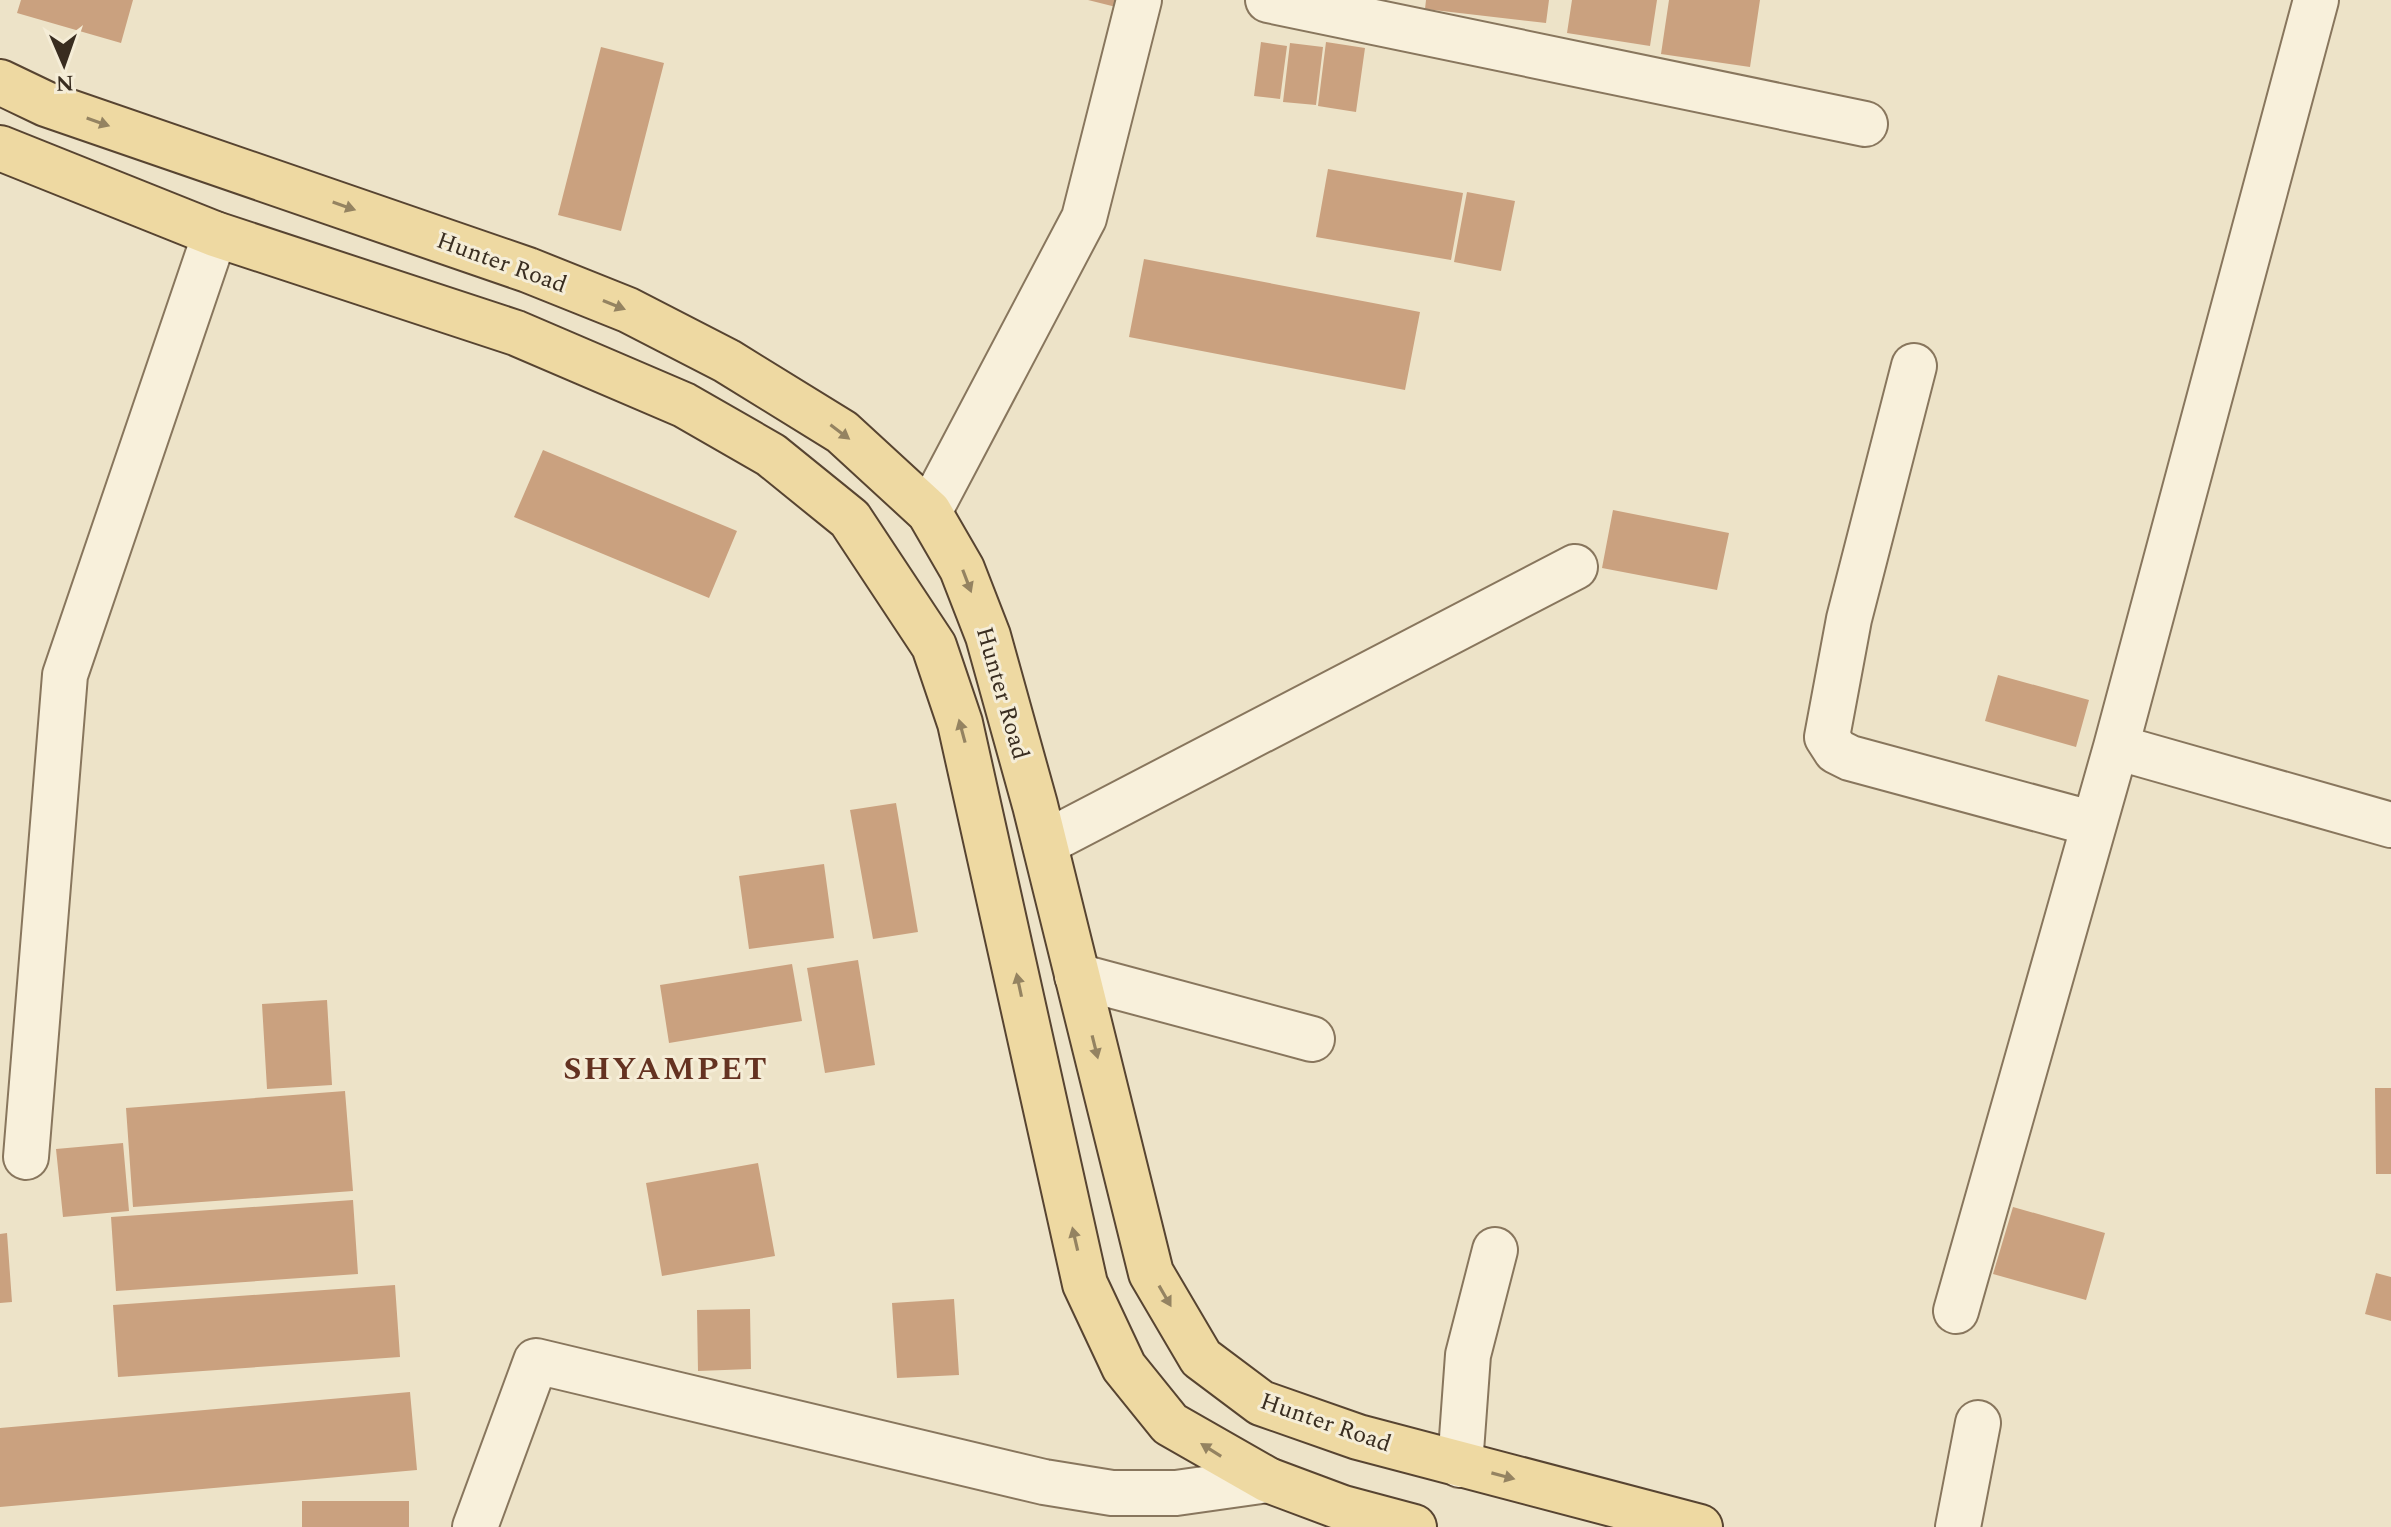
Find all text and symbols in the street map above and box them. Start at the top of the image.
north arrow [24,24,104,104]
text: N [55,66,74,99]
one-way arrow [86,116,110,128]
one-way arrow [332,200,356,213]
street label: Hunter Road [431,223,572,303]
one-way arrow [602,299,626,312]
one-way arrow [830,424,851,440]
one-way arrow [961,569,974,593]
street label: Hunter Road [966,623,1038,764]
one-way arrow [955,719,968,743]
one-way arrow [1012,972,1025,997]
one-way arrow [1089,1034,1102,1059]
district label: SHYAMPET [563,1045,769,1094]
one-way arrow [1068,1226,1081,1251]
one-way arrow [1158,1285,1172,1307]
street label: Hunter Road [1255,1384,1396,1462]
one-way arrow [1200,1443,1222,1457]
one-way arrow [1491,1471,1516,1483]

